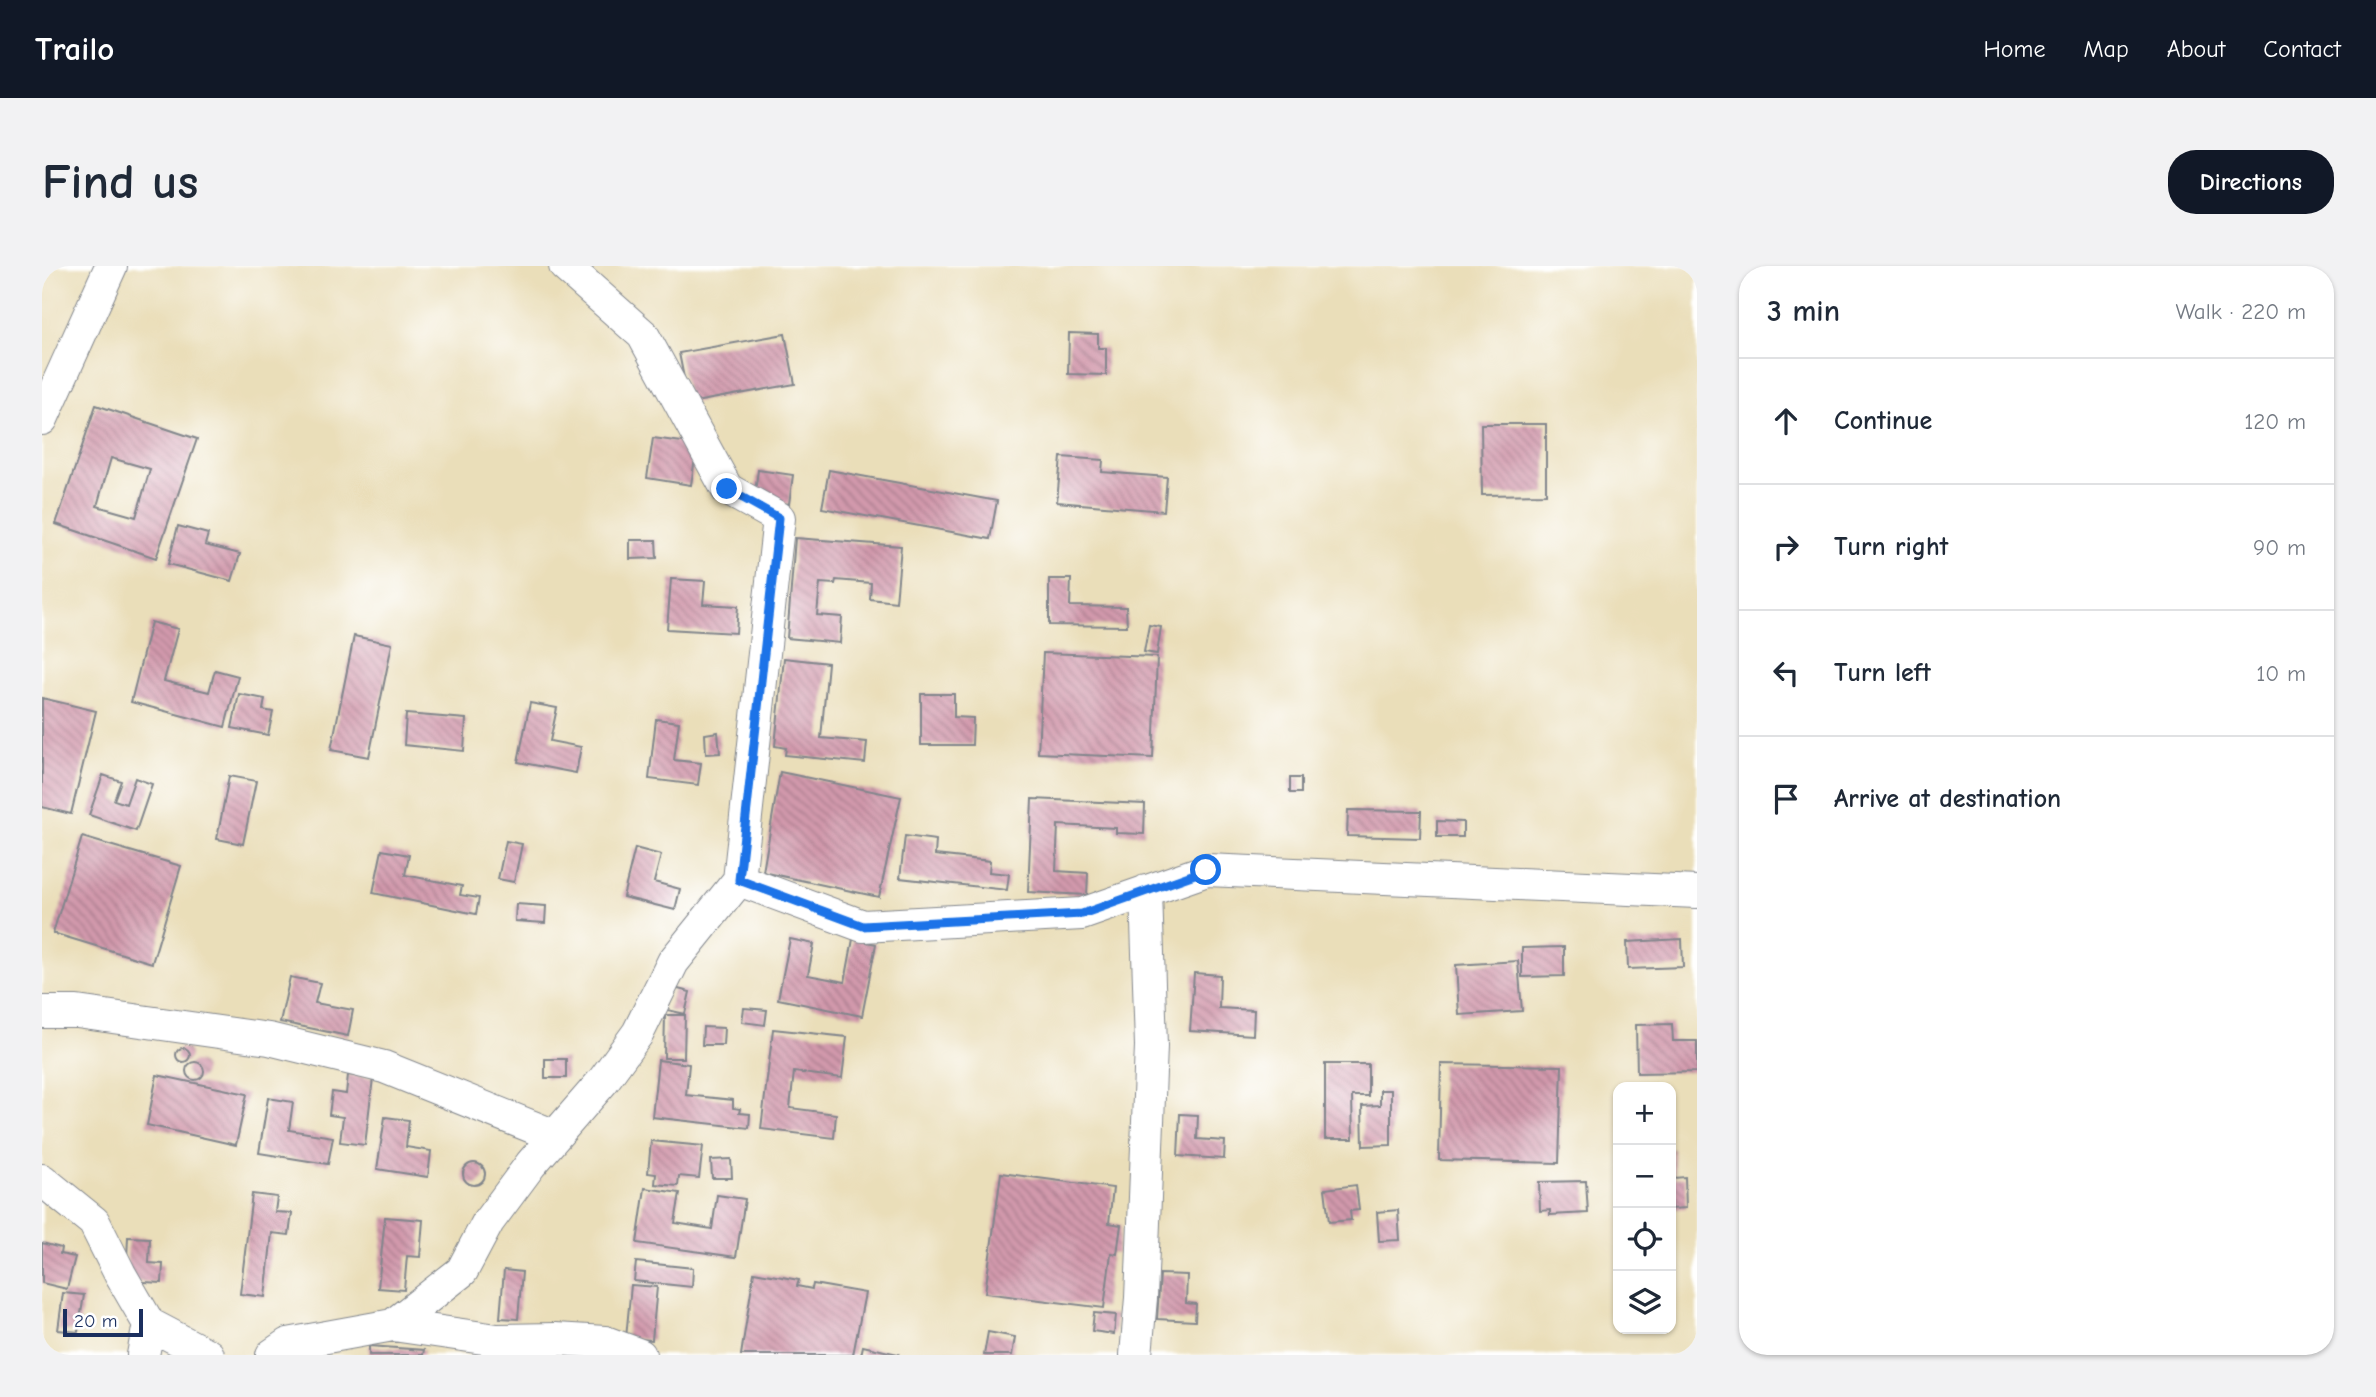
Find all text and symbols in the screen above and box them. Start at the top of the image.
text: Trailo [35,30,114,68]
text: Home [1984,35,2045,63]
text: Map [2083,35,2129,63]
text: About [2167,35,2225,63]
text: Contact [2263,35,2341,63]
button: Directions [2168,150,2334,214]
text: Find us [42,154,198,210]
text: 3 min [1767,294,1840,329]
text: Walk · 220 m [2175,298,2306,325]
icon: ahead [1767,402,1805,440]
text: Continue [1834,406,1932,436]
text: 120 m [2244,408,2306,435]
route end [711,473,742,504]
icon: right [1767,528,1805,566]
text: Turn right [1834,532,1948,562]
text: 90 m [2253,534,2306,561]
icon: left [1767,654,1805,692]
text: Turn left [1834,658,1931,688]
text: 10 m [2256,660,2306,687]
icon: arrive [1767,780,1805,818]
text: Arrive at destination [1834,784,2061,814]
route start [1190,854,1221,885]
map controls [1613,1082,1676,1334]
button: + [1613,1082,1676,1145]
button: − [1613,1145,1676,1208]
button: locate [1613,1208,1676,1271]
button: layers [1613,1271,1676,1334]
scale bar [63,1306,144,1338]
text: 20 m [74,1310,118,1332]

